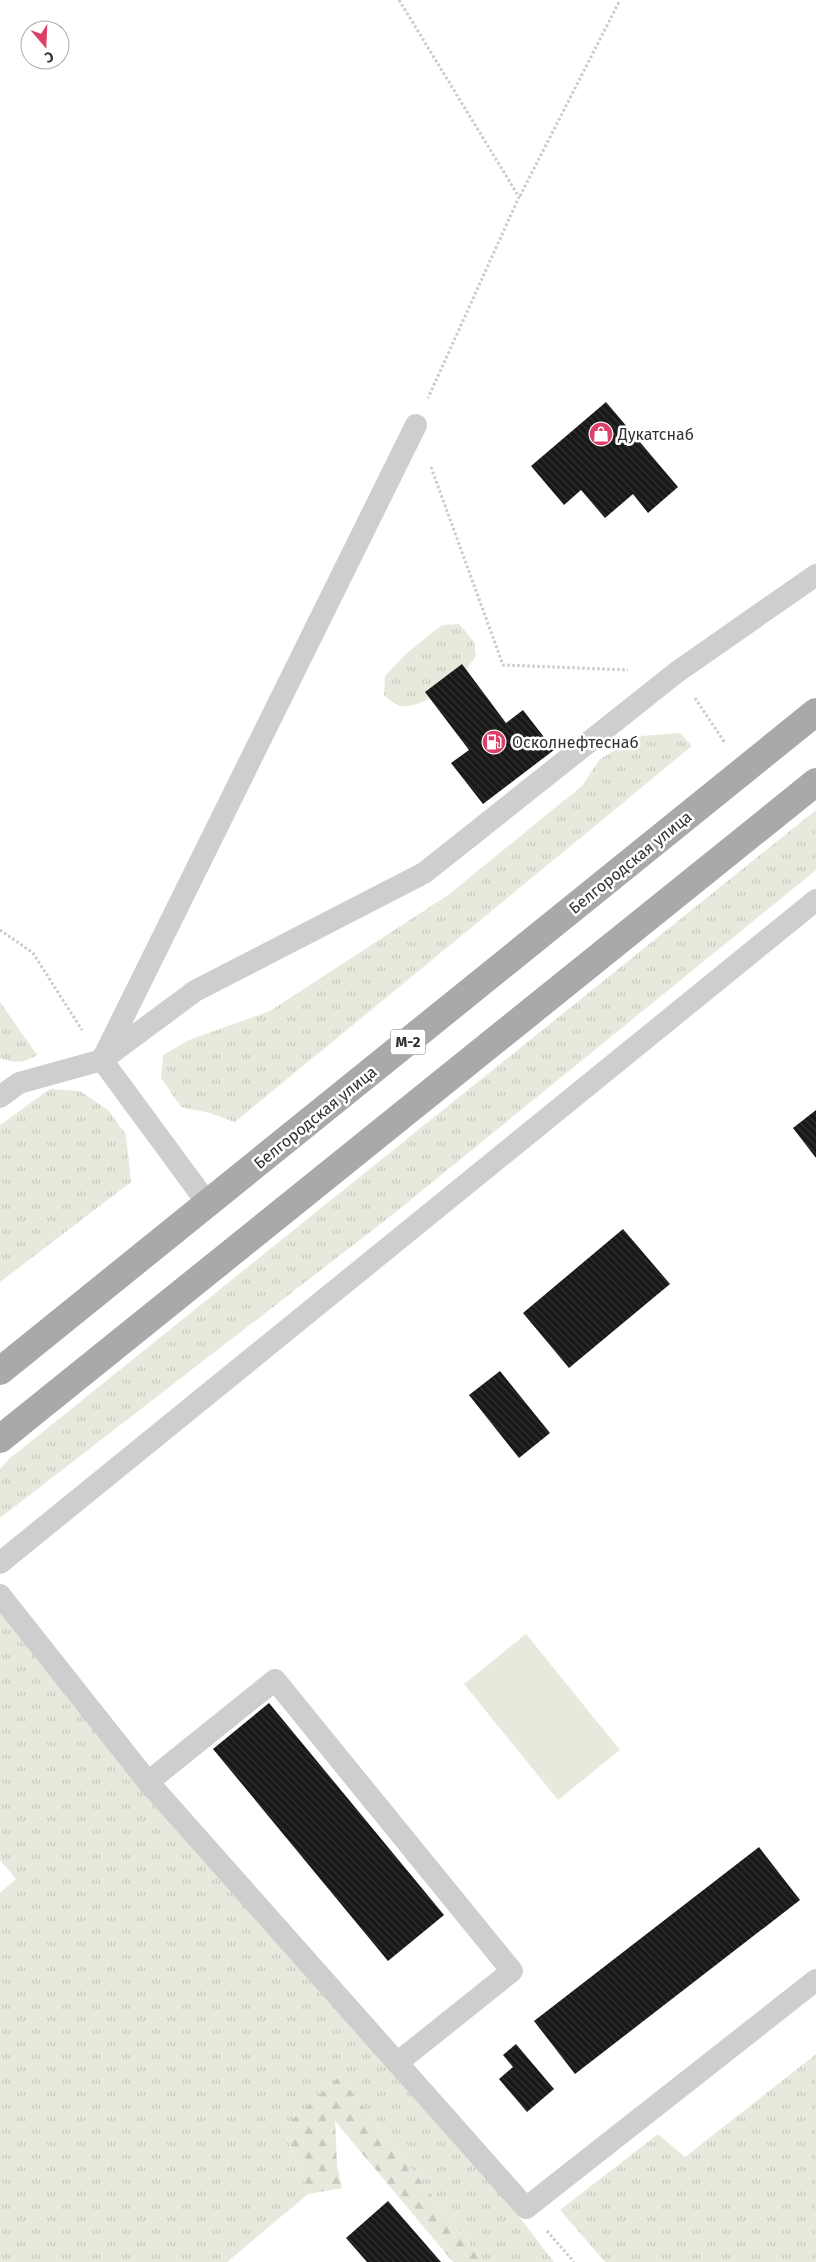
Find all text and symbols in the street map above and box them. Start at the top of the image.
north arrow [20,20,70,70]
text: С [42,47,56,66]
shop icon: Дукатснаб [588,421,614,447]
place label: Дукатснаб [617,425,694,444]
fuel station icon: Осколнефтеснаб [481,729,507,755]
place label: Осколнефтеснаб [512,733,639,752]
street label: Белгородская улица [565,807,696,918]
road number: М-2 [390,1030,426,1054]
street label: Белгородская улица [250,1062,381,1173]

